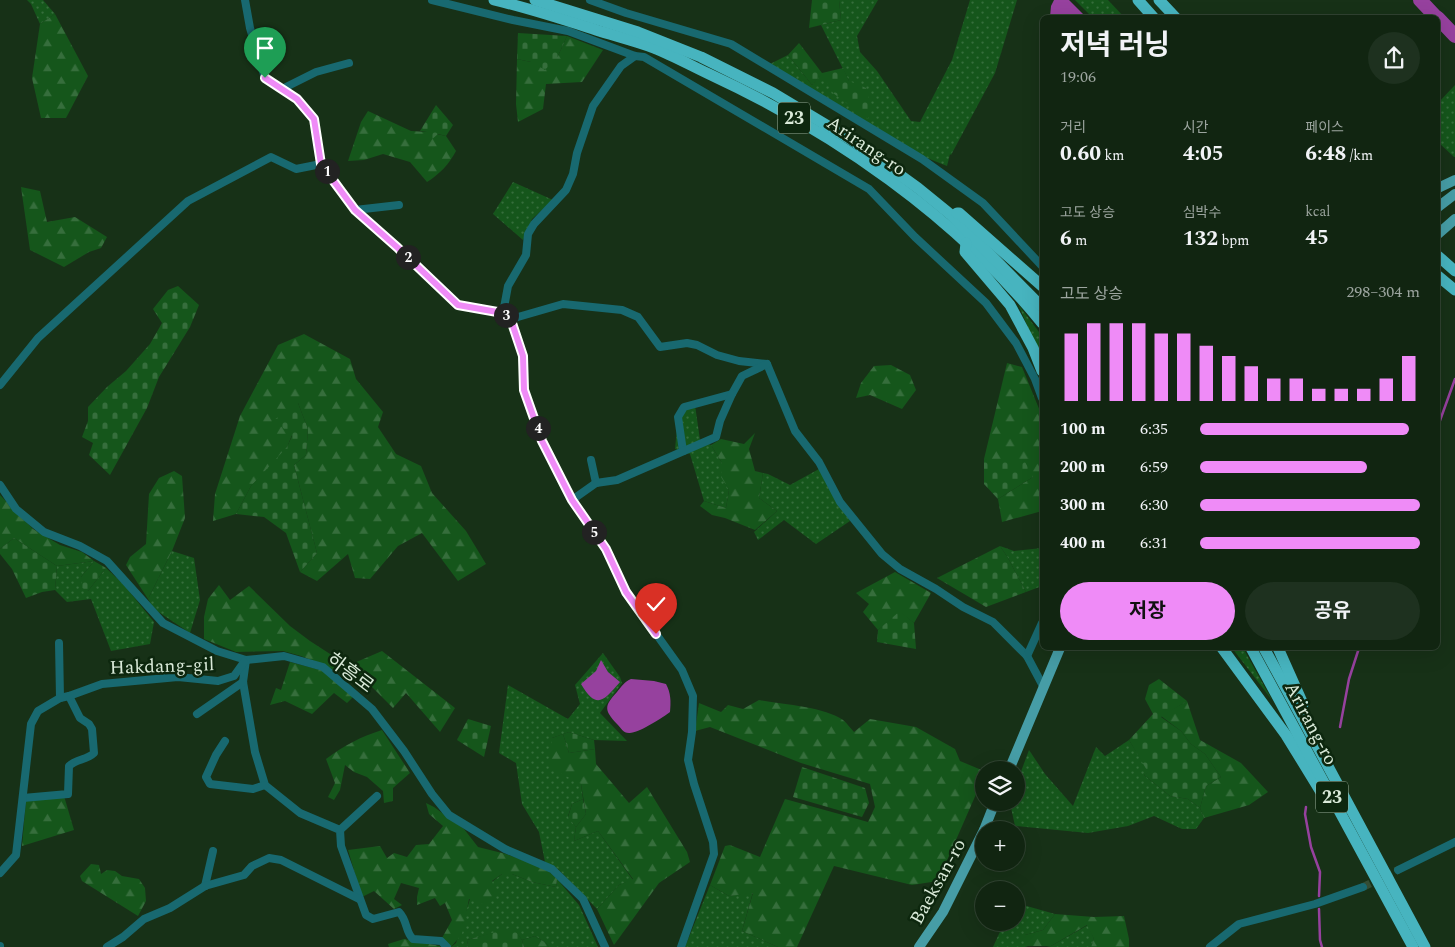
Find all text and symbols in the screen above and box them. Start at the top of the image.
text: 저녁 러닝 [1060,24,1170,67]
pin [244,27,286,78]
button: share [1368,32,1420,84]
icon: arrive [251,34,279,62]
text: 19:06 [1060,65,1096,89]
road number: 23 [778,102,810,134]
street label: Arirang-ro [820,109,912,184]
text: 거리 [1060,117,1086,138]
text: 시간 [1183,117,1208,138]
text: 페이스 [1305,117,1344,138]
text: 0.60 [1060,138,1101,170]
text: 4:05 [1183,138,1224,170]
text: 6:48 [1305,138,1346,170]
text: km [1101,145,1124,166]
text: /km [1346,145,1373,166]
pin: 1 [314,158,340,184]
text: 1 [324,161,331,182]
text: kcal [1305,201,1330,222]
text: 고도 상승 [1060,202,1115,223]
text: 심박수 [1183,202,1221,223]
text: 45 [1305,222,1329,254]
text: 6 [1060,223,1072,255]
text: 132 [1183,223,1218,255]
text: m [1072,230,1087,251]
text: bpm [1218,230,1249,251]
pin: 2 [396,244,420,270]
text: 2 [405,247,412,268]
text: 298–304 m [1346,280,1420,304]
text: 고도 상승 [1060,282,1123,306]
pin: 3 [494,302,518,328]
text: 3 [503,305,510,326]
pin: 4 [526,416,550,440]
text: 100 m [1060,417,1105,441]
text: 6:35 [1140,417,1168,441]
text: 4 [535,418,542,439]
text: 200 m [1060,455,1105,479]
text: 6:59 [1140,455,1168,479]
text: 300 m [1060,493,1105,517]
text: 6:30 [1140,493,1168,517]
pin: 5 [582,520,606,544]
text: 5 [591,522,598,543]
text: 400 m [1060,531,1105,555]
text: 6:31 [1140,531,1168,555]
button: 저장 [1060,582,1235,640]
button: 공유 [1245,582,1420,640]
pin [635,583,677,634]
icon: check [642,590,670,618]
street label: 하흥로 [320,646,380,701]
street label: Hakdang-gil [109,650,215,683]
street label: Arirang-ro [1277,677,1345,771]
map controls [975,761,1025,931]
button: layers [975,761,1025,811]
road number: 23 [1316,782,1348,812]
button: + [975,821,1025,871]
street label: Baeksan-ro [903,833,974,930]
button: − [975,881,1025,931]

